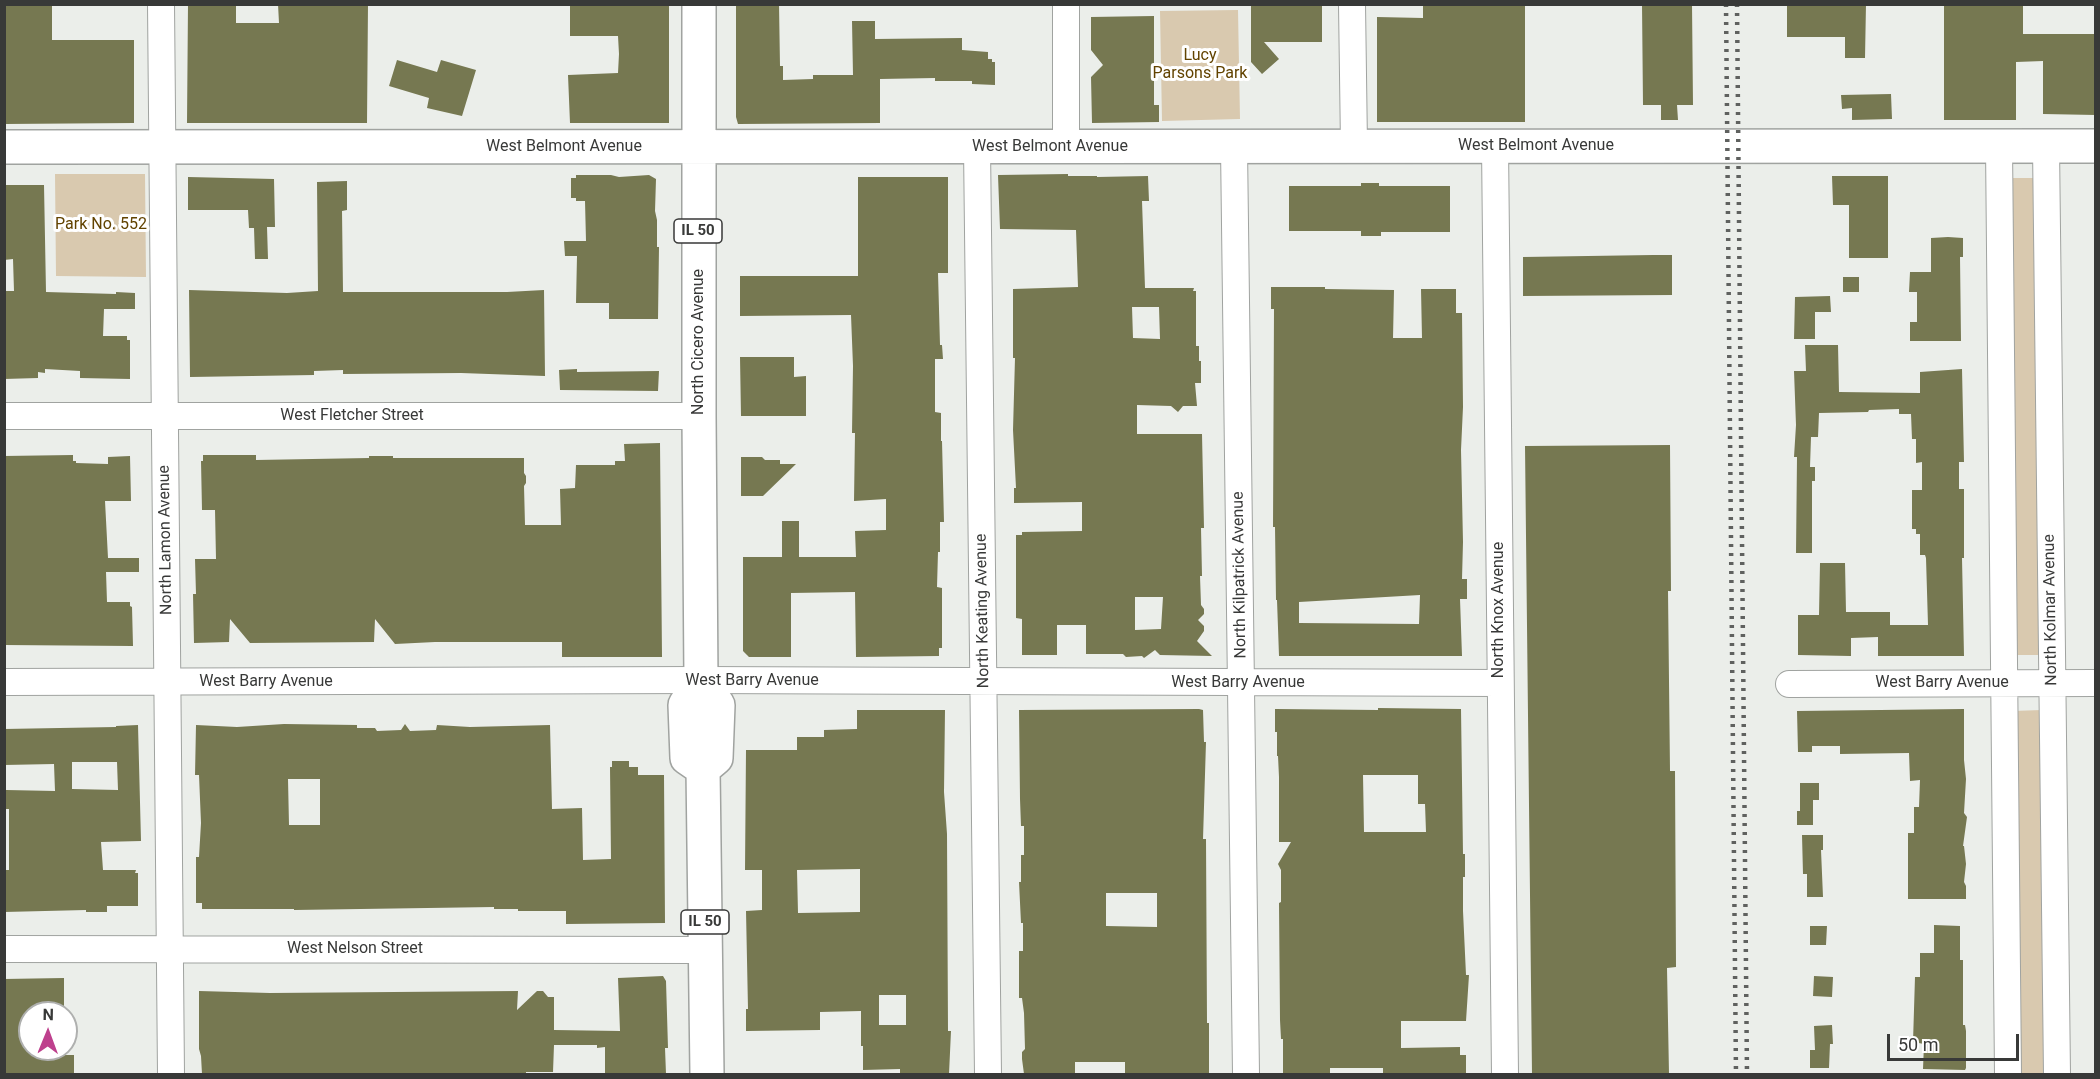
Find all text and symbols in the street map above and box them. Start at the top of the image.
park label: Lucy Parsons Park [1153,46,1247,84]
street label: West Belmont Avenue [1458,136,1614,156]
street label: West Belmont Avenue [486,137,642,157]
street label: West Belmont Avenue [972,137,1128,157]
park label: Park No. 552 [55,215,147,235]
road number: IL 50 [674,219,722,243]
street label: North Cicero Avenue [689,269,709,415]
street label: West Fletcher Street [280,406,424,426]
street label: North Lamon Avenue [155,465,177,615]
street label: North Kilpatrick Avenue [1229,491,1251,659]
street label: North Keating Avenue [972,534,994,688]
street label: North Kolmar Avenue [2040,534,2062,686]
street label: North Knox Avenue [1489,542,1509,678]
street label: West Barry Avenue [685,671,819,691]
street label: West Barry Avenue [199,672,333,692]
street label: West Barry Avenue [1171,673,1305,693]
street label: West Barry Avenue [1875,673,2009,693]
road number: IL 50 [681,910,729,934]
street label: West Nelson Street [287,939,423,959]
north arrow [18,1001,78,1061]
text: N [42,1005,54,1024]
scale bar [1890,1022,2022,1060]
text: 50 m [1898,1034,1938,1055]

